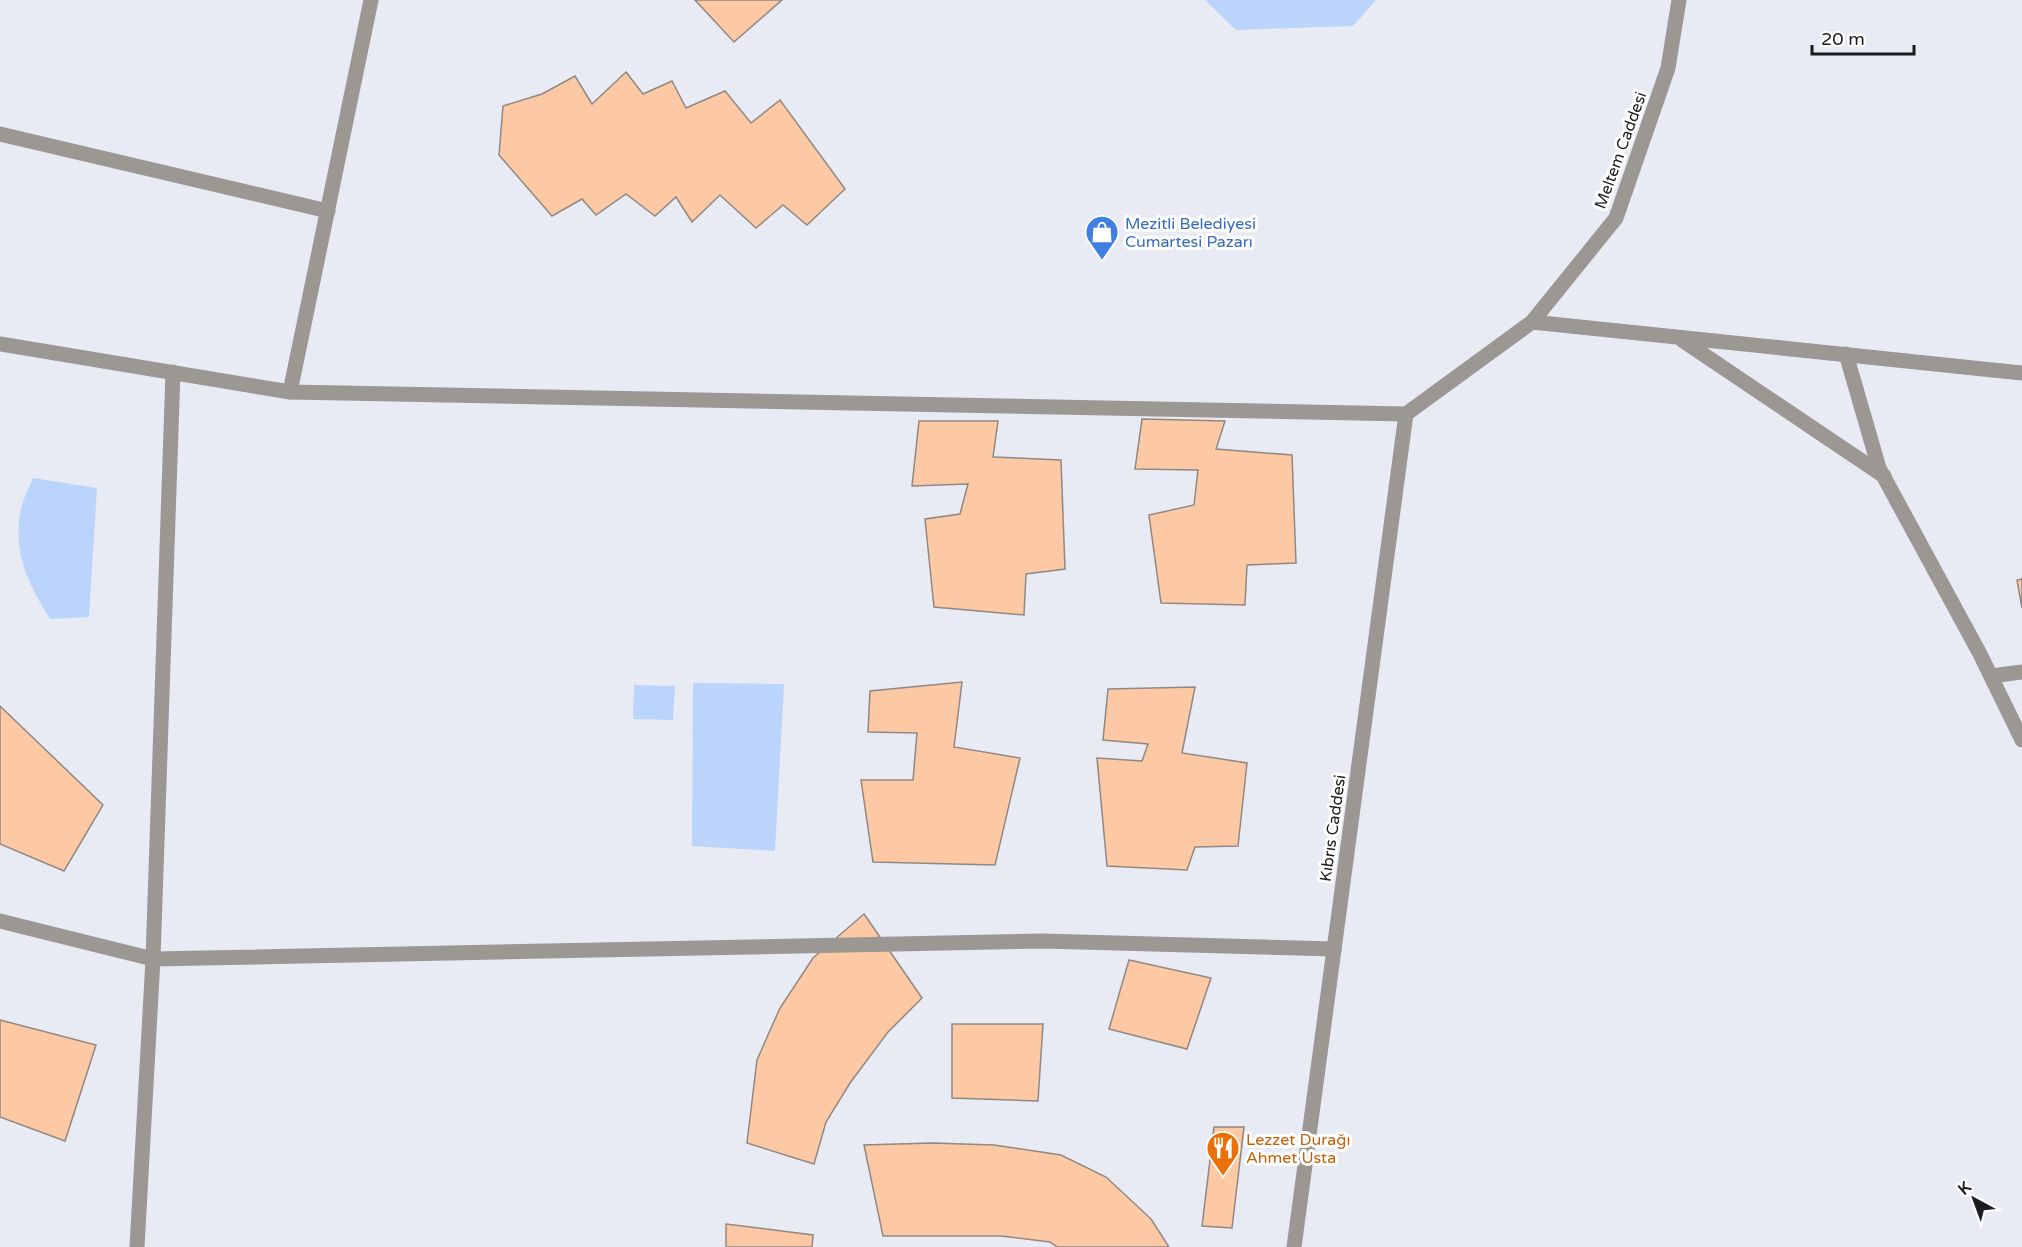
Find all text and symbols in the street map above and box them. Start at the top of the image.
scale bar [1812,18,1914,56]
text: 20 m [1821,28,1865,50]
street label: Meltem Caddesi [1590,89,1651,212]
shop icon: Mezitli Belediyesi Cumartesi Pazarı [1084,214,1120,261]
place label: Mezitli Belediyesi Cumartesi Pazarı [1125,214,1256,252]
street label: Kıbrıs Caddesi [1316,773,1350,883]
restaurant icon: Lezzet Durağı Ahmet Usta [1205,1130,1241,1177]
place label: Lezzet Durağı Ahmet Usta [1246,1130,1350,1168]
north arrow [1944,1169,2004,1229]
text: K [1954,1177,1976,1200]

